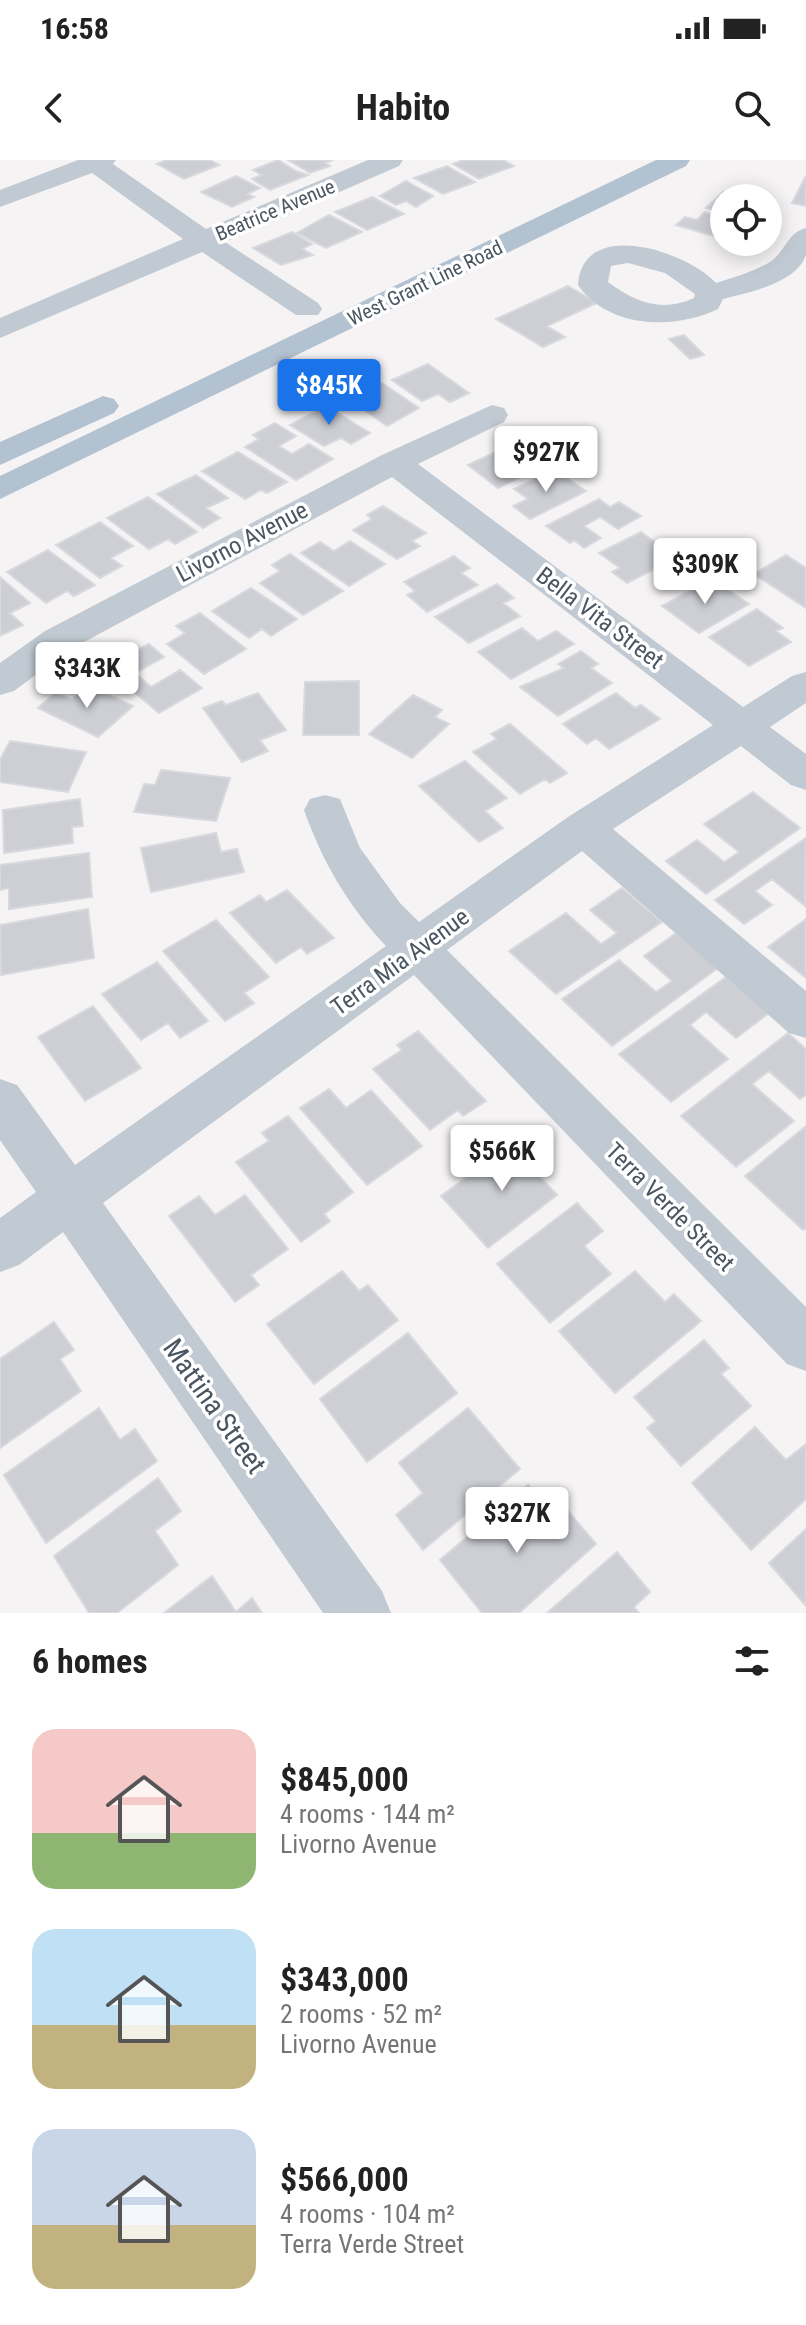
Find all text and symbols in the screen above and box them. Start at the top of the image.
text: 16:58 [40,11,109,46]
icon: back [32,86,76,130]
icon: search [730,86,774,130]
text: Habito [356,87,450,129]
street label: Beatrice Avenue [212,174,338,246]
map controls [710,184,782,256]
button: locate [710,184,782,256]
street label: West Grant Line Road [344,235,506,331]
pin: $845K [273,359,385,427]
text: $845K [296,370,362,400]
pin: $927K [490,426,602,494]
text: $927K [513,437,579,467]
street label: Livorno Avenue [172,496,312,588]
pin: $309K [649,538,761,606]
text: $309K [672,549,738,579]
street label: Bella Vita Street [531,561,669,675]
pin: $343K [31,642,143,710]
text: $343K [54,653,120,683]
street label: Terra Mia Avenue [326,903,474,1021]
pin: $566K [446,1125,558,1193]
text: $566K [469,1136,535,1166]
street label: Terra Verde Street [600,1137,740,1277]
street label: Mattina Street [156,1333,273,1480]
pin: $327K [461,1487,573,1555]
text: $327K [484,1498,550,1528]
icon: filters [730,1639,774,1683]
text: 6 homes [32,1641,148,1681]
text: $845,000 [280,1759,409,1799]
icon: home [96,1761,192,1857]
text: 4 rooms · 144 m² [280,1799,455,1829]
text: Livorno Avenue [280,1829,437,1859]
text: $343,000 [280,1959,409,1999]
icon: home [96,1961,192,2057]
text: 2 rooms · 52 m² [280,1999,442,2029]
text: Livorno Avenue [280,2029,437,2059]
text: $566,000 [280,2159,409,2199]
icon: home [96,2161,192,2257]
text: 4 rooms · 104 m² [280,2199,455,2229]
text: Terra Verde Street [280,2229,464,2259]

